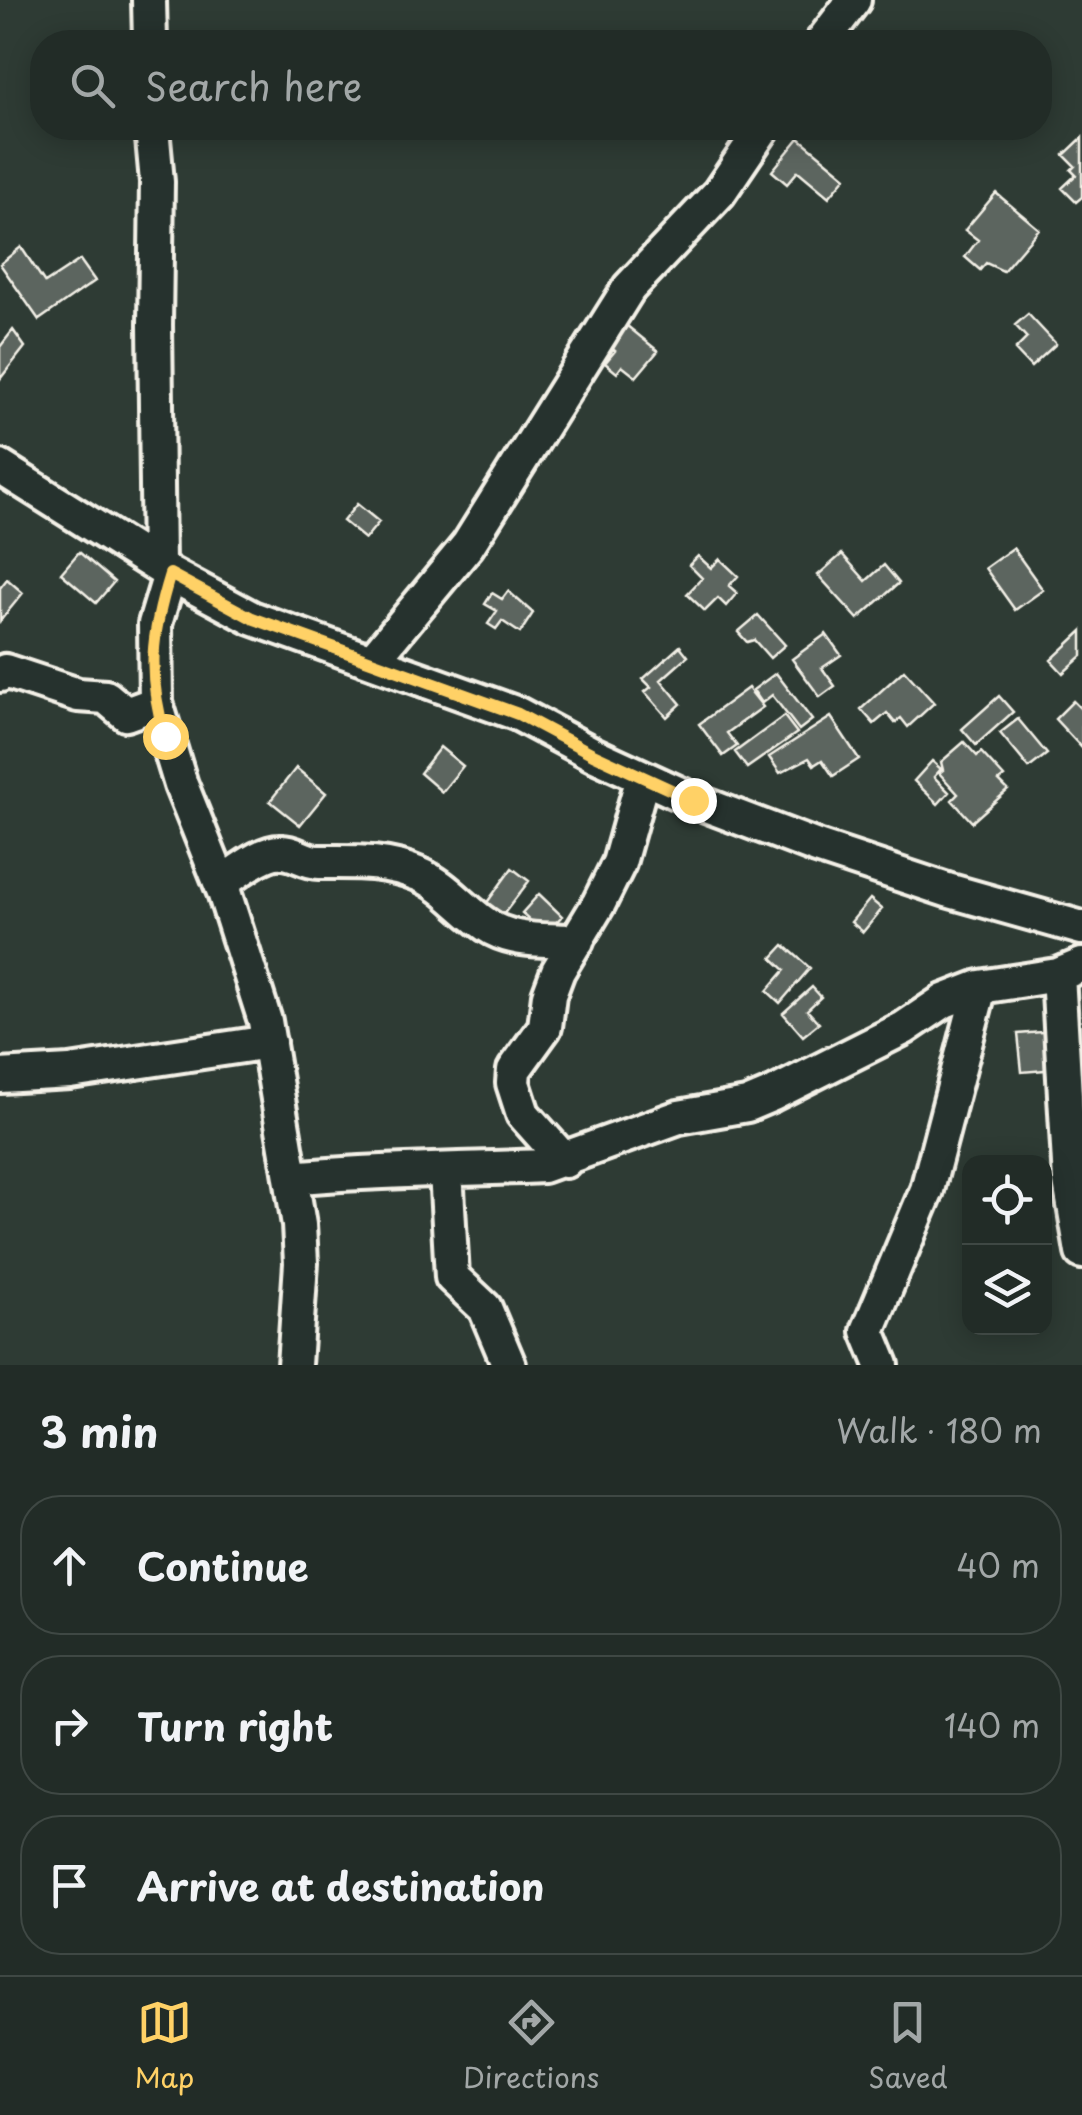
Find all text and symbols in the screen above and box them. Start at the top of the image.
search box [30,30,1052,140]
text: Search here [145,57,362,114]
icon: search [65,58,120,113]
route start [143,714,189,760]
route end [671,778,717,824]
map controls [962,1155,1052,1335]
button: locate [962,1155,1052,1245]
button: layers [962,1245,1052,1335]
text: 3 min [40,1399,158,1462]
text: Walk · 180 m [836,1406,1042,1454]
text: Continue [137,1537,308,1594]
icon: ahead [42,1538,97,1593]
text: 40 m [956,1541,1040,1589]
text: Turn right [137,1697,333,1754]
icon: right [42,1698,97,1753]
text: 140 m [944,1701,1040,1749]
text: Arrive at destination [137,1857,545,1914]
icon: arrive [42,1858,97,1913]
tab: Map [134,1995,194,2098]
tab: Directions [463,1995,599,2098]
tab: Saved [868,1995,948,2098]

